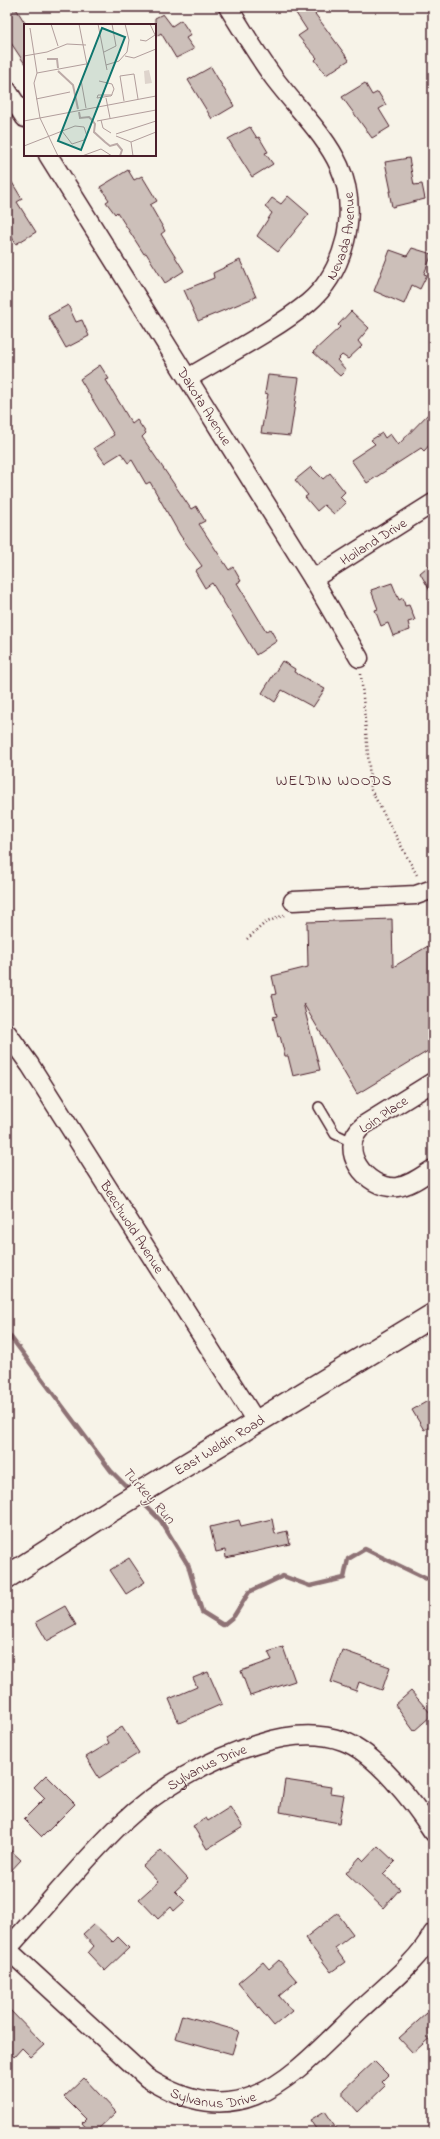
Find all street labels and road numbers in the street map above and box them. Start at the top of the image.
street label: Nevada Avenue [322,190,361,284]
street label: Dakota Avenue [171,363,236,451]
street label: Hoiland Drive [336,513,412,571]
street label: Loin Place [355,1091,413,1139]
street label: Beechwold Avenue [93,1176,169,1279]
street label: East Weldin Road [171,1411,269,1482]
street label: Sylvanus Drive [163,1739,251,1797]
street label: Sylvanus Drive [167,2083,260,2114]

